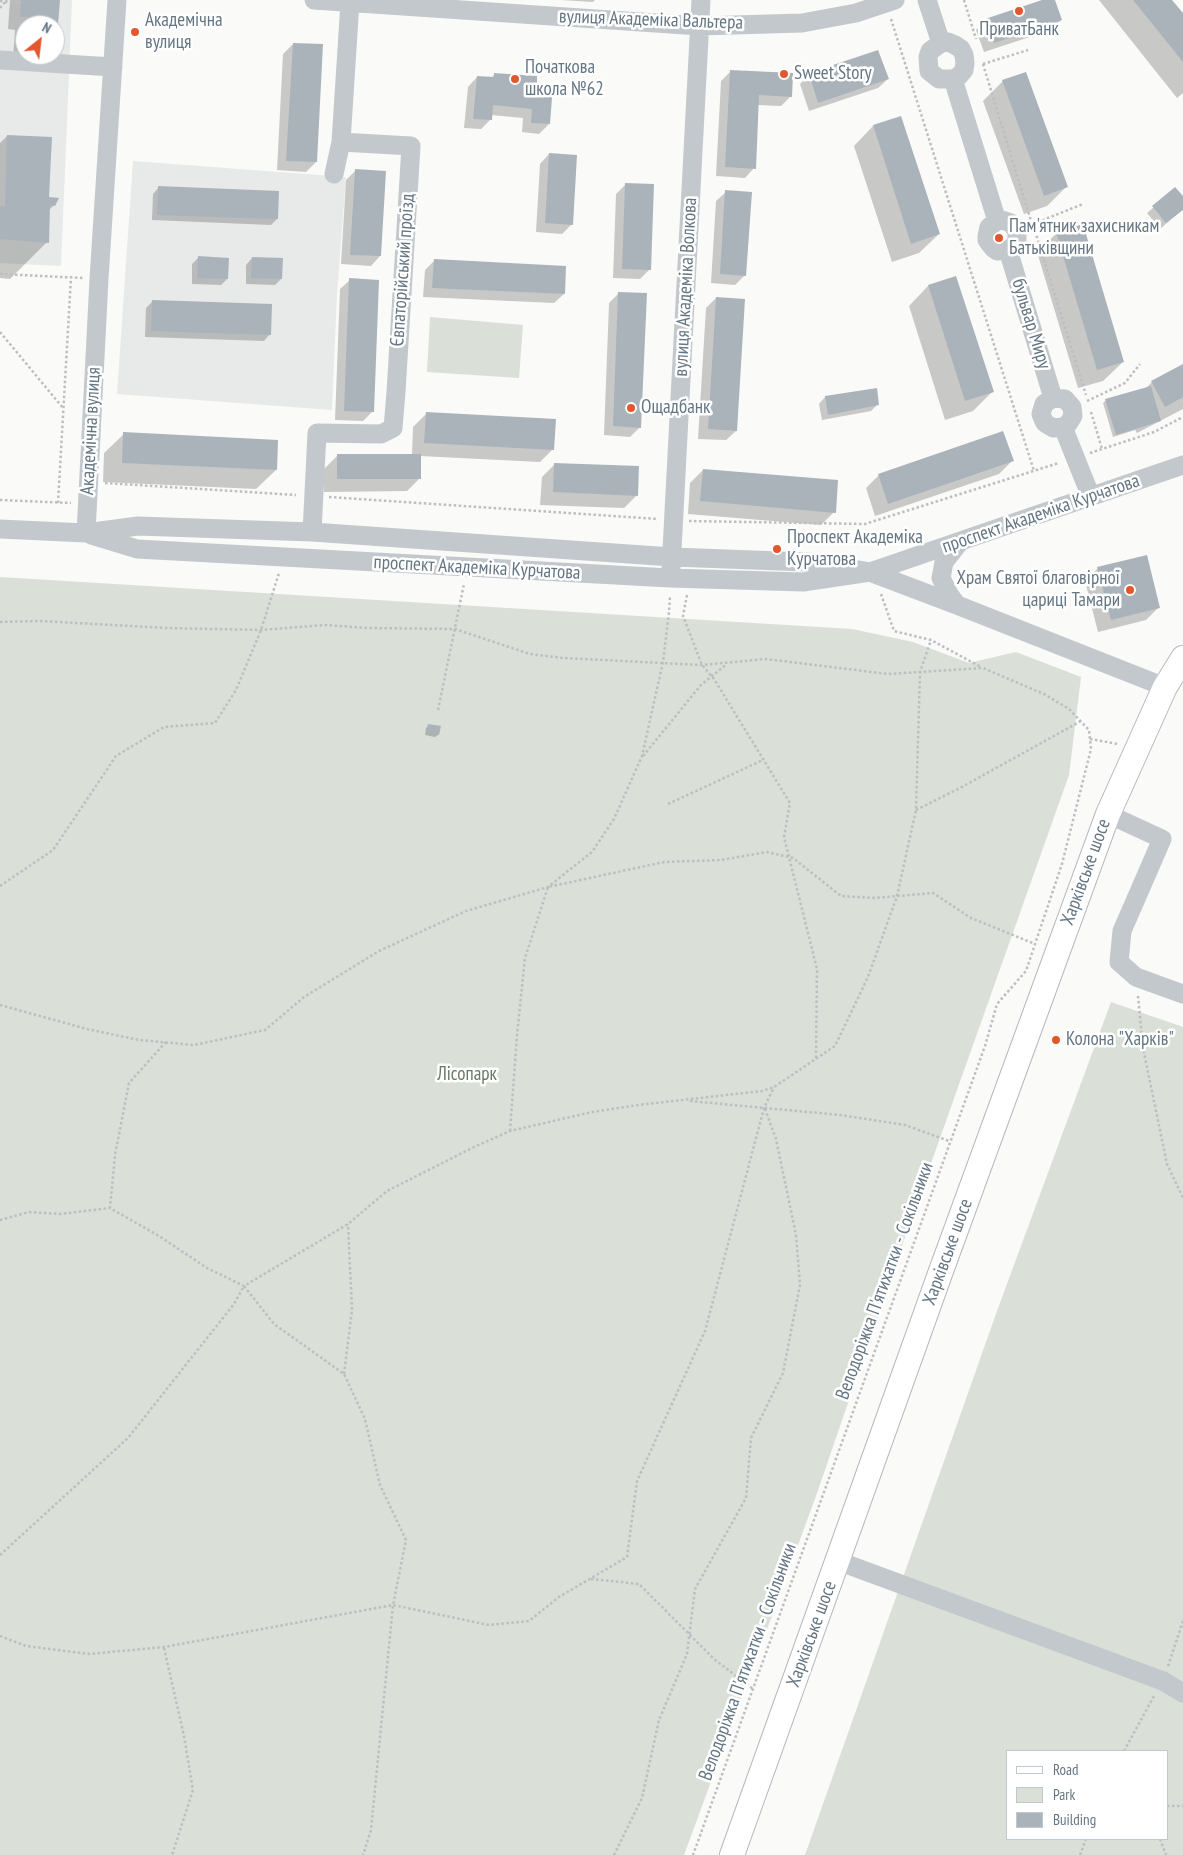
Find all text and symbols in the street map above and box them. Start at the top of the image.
street label: вулиця Академіка Вальтера [559,5,743,35]
marker: ПриватБанк [1013,5,1025,17]
place label: Академічна вулиця [145,10,223,54]
north arrow [15,15,65,65]
text: N [39,18,54,37]
place label: ПриватБанк [979,19,1059,41]
marker: Академічна вулиця [129,26,141,38]
place label: Початкова школа №62 [525,57,604,101]
place label: Sweet Story [794,63,872,85]
marker: Sweet Story [778,68,790,80]
marker: Початкова школа №62 [509,73,521,85]
street label: Євпаторійський проїзд [386,193,420,347]
street label: вулиця Академіка Волкова [670,197,702,377]
place label: Пам'ятник захисникам Батьківщини [1009,216,1159,260]
marker: Пам'ятник захисникам Батьківщини [993,232,1005,244]
street label: бульвар Миру [1006,276,1056,372]
street label: Академічна вулиця [76,367,106,495]
place label: Ощадбанк [641,397,710,419]
marker: Ощадбанк [625,402,637,414]
street label: проспект Академіка Курчатова [939,470,1143,558]
place label: Проспект Академіка Курчатова [787,527,923,571]
marker: Проспект Академіка Курчатова [771,543,783,555]
street label: проспект Академіка Курчатова [373,551,581,585]
place label: Храм Святої благовірної цариці Тамари [956,568,1120,612]
marker: Храм Святої благовірної цариці Тамари [1124,584,1136,596]
street label: Харківське шосе [1056,816,1116,928]
place label: Колона "Харків" [1066,1029,1174,1051]
marker: Колона "Харків" [1050,1034,1062,1046]
park label: Лісопарк [437,1064,497,1086]
street label: Велодоріжка П'ятихатки - Сокільники [831,1159,939,1403]
street label: Харківське шосе [918,1196,978,1308]
street label: Велодоріжка П'ятихатки - Сокільники [694,1540,802,1784]
street label: Харківське шосе [782,1578,842,1690]
legend [1006,1750,1168,1840]
text: Road [1053,1760,1079,1779]
text: Park [1053,1785,1075,1804]
text: Building [1053,1810,1096,1829]

